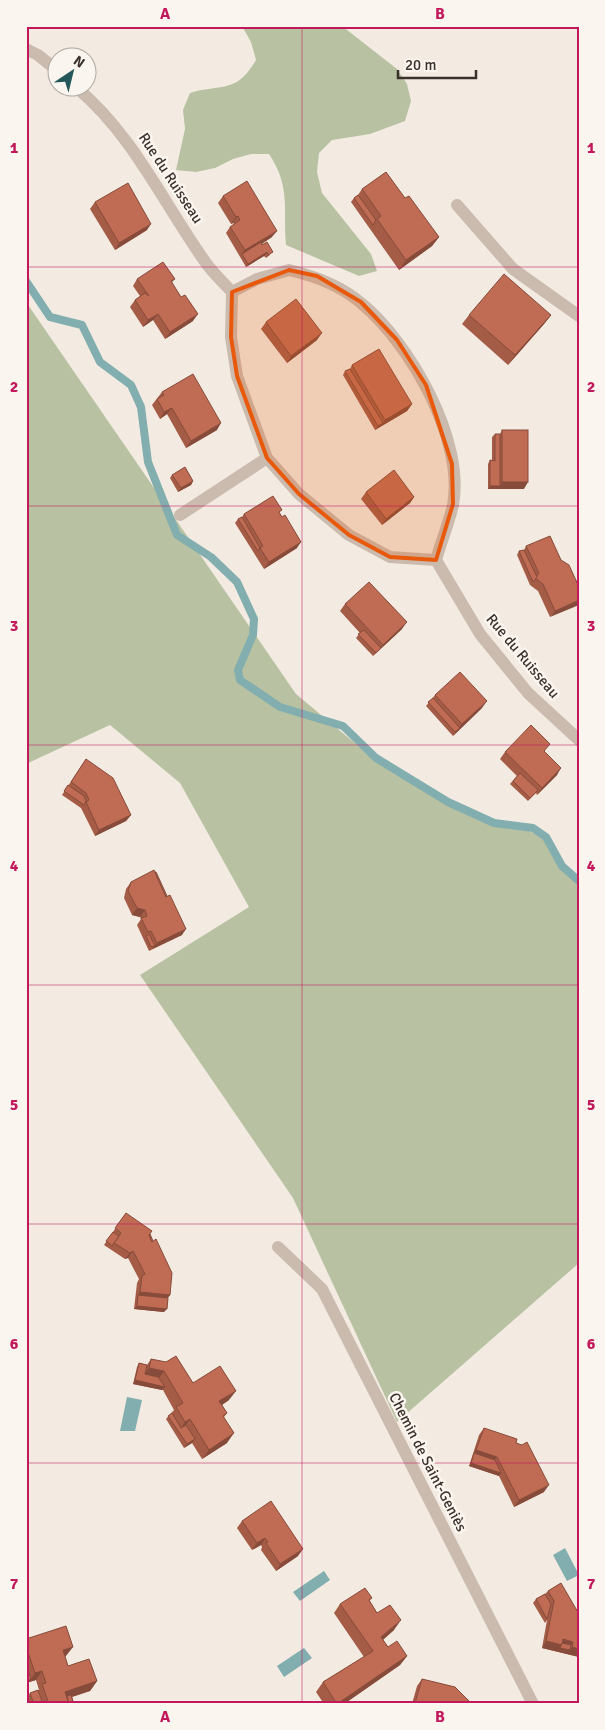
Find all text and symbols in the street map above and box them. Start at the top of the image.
text: A [160,4,171,24]
text: B [435,4,445,24]
north arrow [48,48,98,98]
scale bar [398,48,475,80]
text: N [70,52,88,72]
text: 20 m [405,56,436,74]
street label: Rue du Ruisseau [135,129,207,227]
text: 1 [10,138,19,158]
text: 1 [587,138,596,158]
text: 2 [10,377,18,397]
text: 2 [587,377,595,397]
street label: Rue du Ruisseau [483,610,563,702]
text: 3 [10,616,18,636]
text: 3 [587,616,595,636]
text: 4 [10,856,19,876]
text: 4 [587,856,596,876]
text: 5 [10,1095,18,1115]
text: 5 [587,1095,595,1115]
text: 6 [10,1334,19,1354]
text: 6 [587,1334,596,1354]
street label: Chemin de Saint-Geniès [385,1390,471,1535]
text: 7 [10,1574,19,1594]
text: 7 [587,1574,596,1594]
text: A [160,1707,171,1727]
text: B [435,1707,445,1727]

